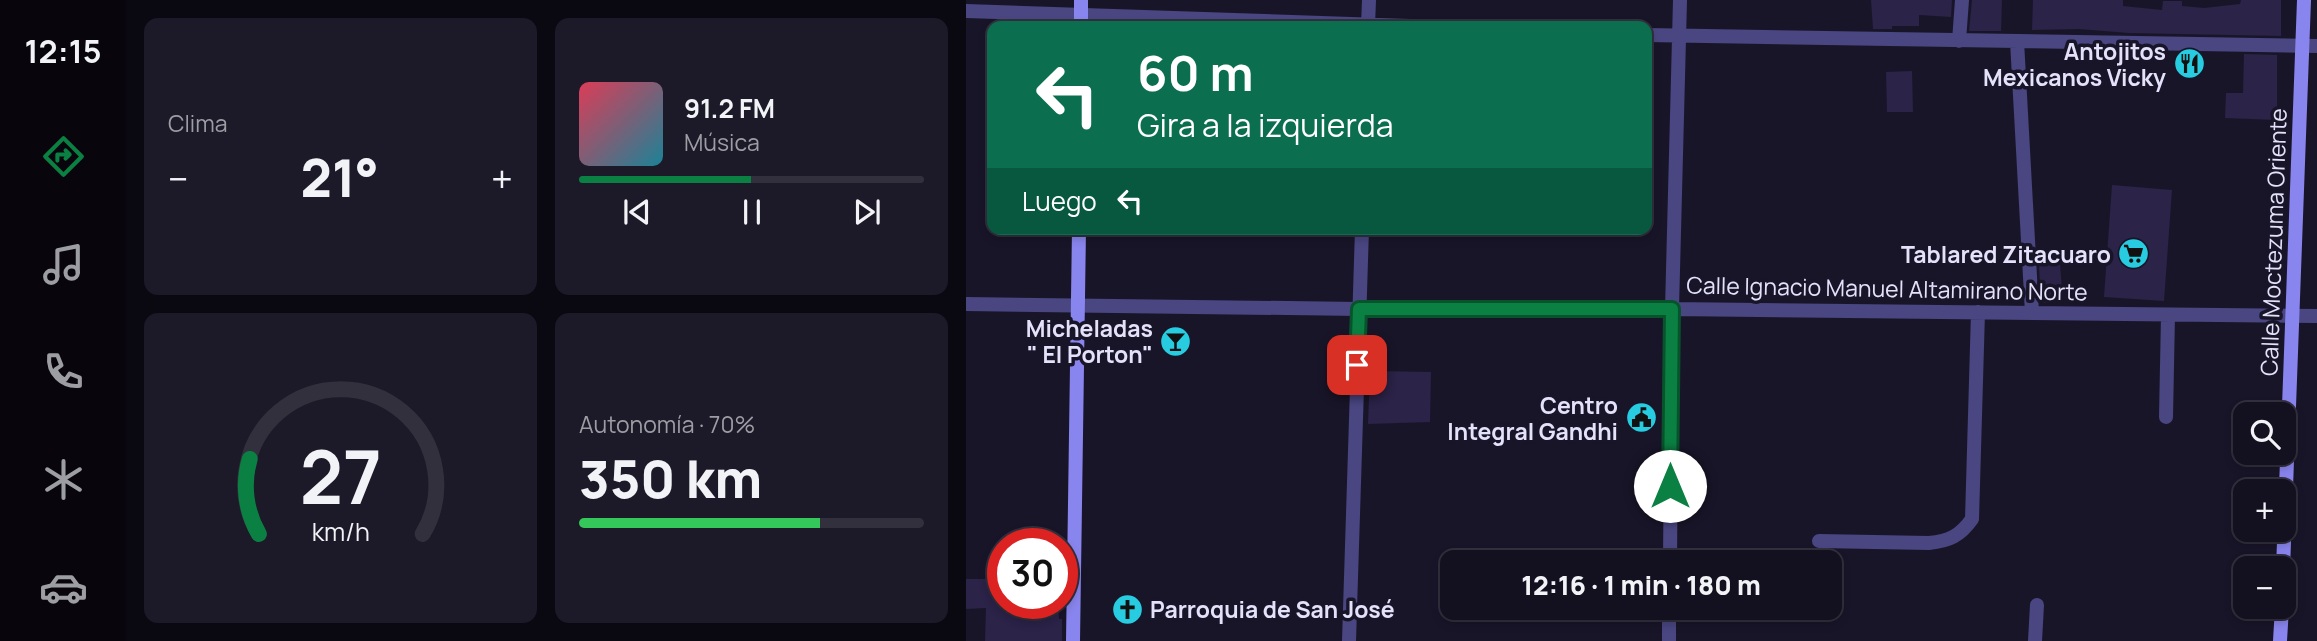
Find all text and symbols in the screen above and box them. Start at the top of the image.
text: 12:15 [25,29,101,73]
place label: Antojitos Mexicanos Vicky [1983,35,2166,93]
text: 60 m [1137,39,1254,106]
restaurant icon: Antojitos Mexicanos Vicky [2172,47,2206,81]
icon: left [1022,49,1113,140]
text: 91.2 FM [684,90,775,126]
text: Gira a la izquierda [1137,103,1393,147]
text: Clima [168,107,227,139]
street label: Calle Moctezuma Oriente [2252,108,2294,376]
text: Música [684,126,760,158]
icon: directions [39,132,88,181]
text: 21° [301,142,379,213]
text: − [168,152,189,204]
text: + [491,152,513,204]
icon: left [1111,182,1149,220]
text: Luego [1022,183,1097,219]
icon: previous [618,193,656,231]
icon: pause [733,193,771,231]
icon: next [848,193,886,231]
supermarket icon: Tablared Zitacuaro [2117,237,2151,271]
place label: Tablared Zitacuaro [1901,238,2111,270]
icon: music [39,240,88,289]
street label: Calle Ignacio Manuel Altamirano Norte [1686,269,2088,307]
place label: Micheladas " El Porton" [1026,312,1153,370]
bar icon: Micheladas " El Porton" [1159,324,1193,358]
pin [1327,335,1387,395]
icon: arrive [1338,346,1376,384]
icon: phone [39,347,88,396]
place label: Centro Integral Gandhi [1447,389,1618,447]
public building icon: Centro Integral Gandhi [1624,401,1658,435]
map controls [2233,402,2296,619]
button: search [2233,402,2296,465]
text: Autonomía · 70% [579,408,755,440]
text: 27 [299,426,382,526]
text: 350 km [579,443,762,514]
position arrow [1633,449,1707,523]
icon: climate [39,455,88,504]
button: + [2233,479,2296,542]
text: km/h [311,514,370,549]
speed limit sign: 30 [987,528,1078,619]
button: − [2233,556,2296,619]
icon: car [39,563,88,612]
text: 12:16 · 1 min · 180 m [1521,567,1761,603]
church icon: Parroquia de San José [1110,592,1144,626]
place label: Parroquia de San José [1150,593,1395,625]

